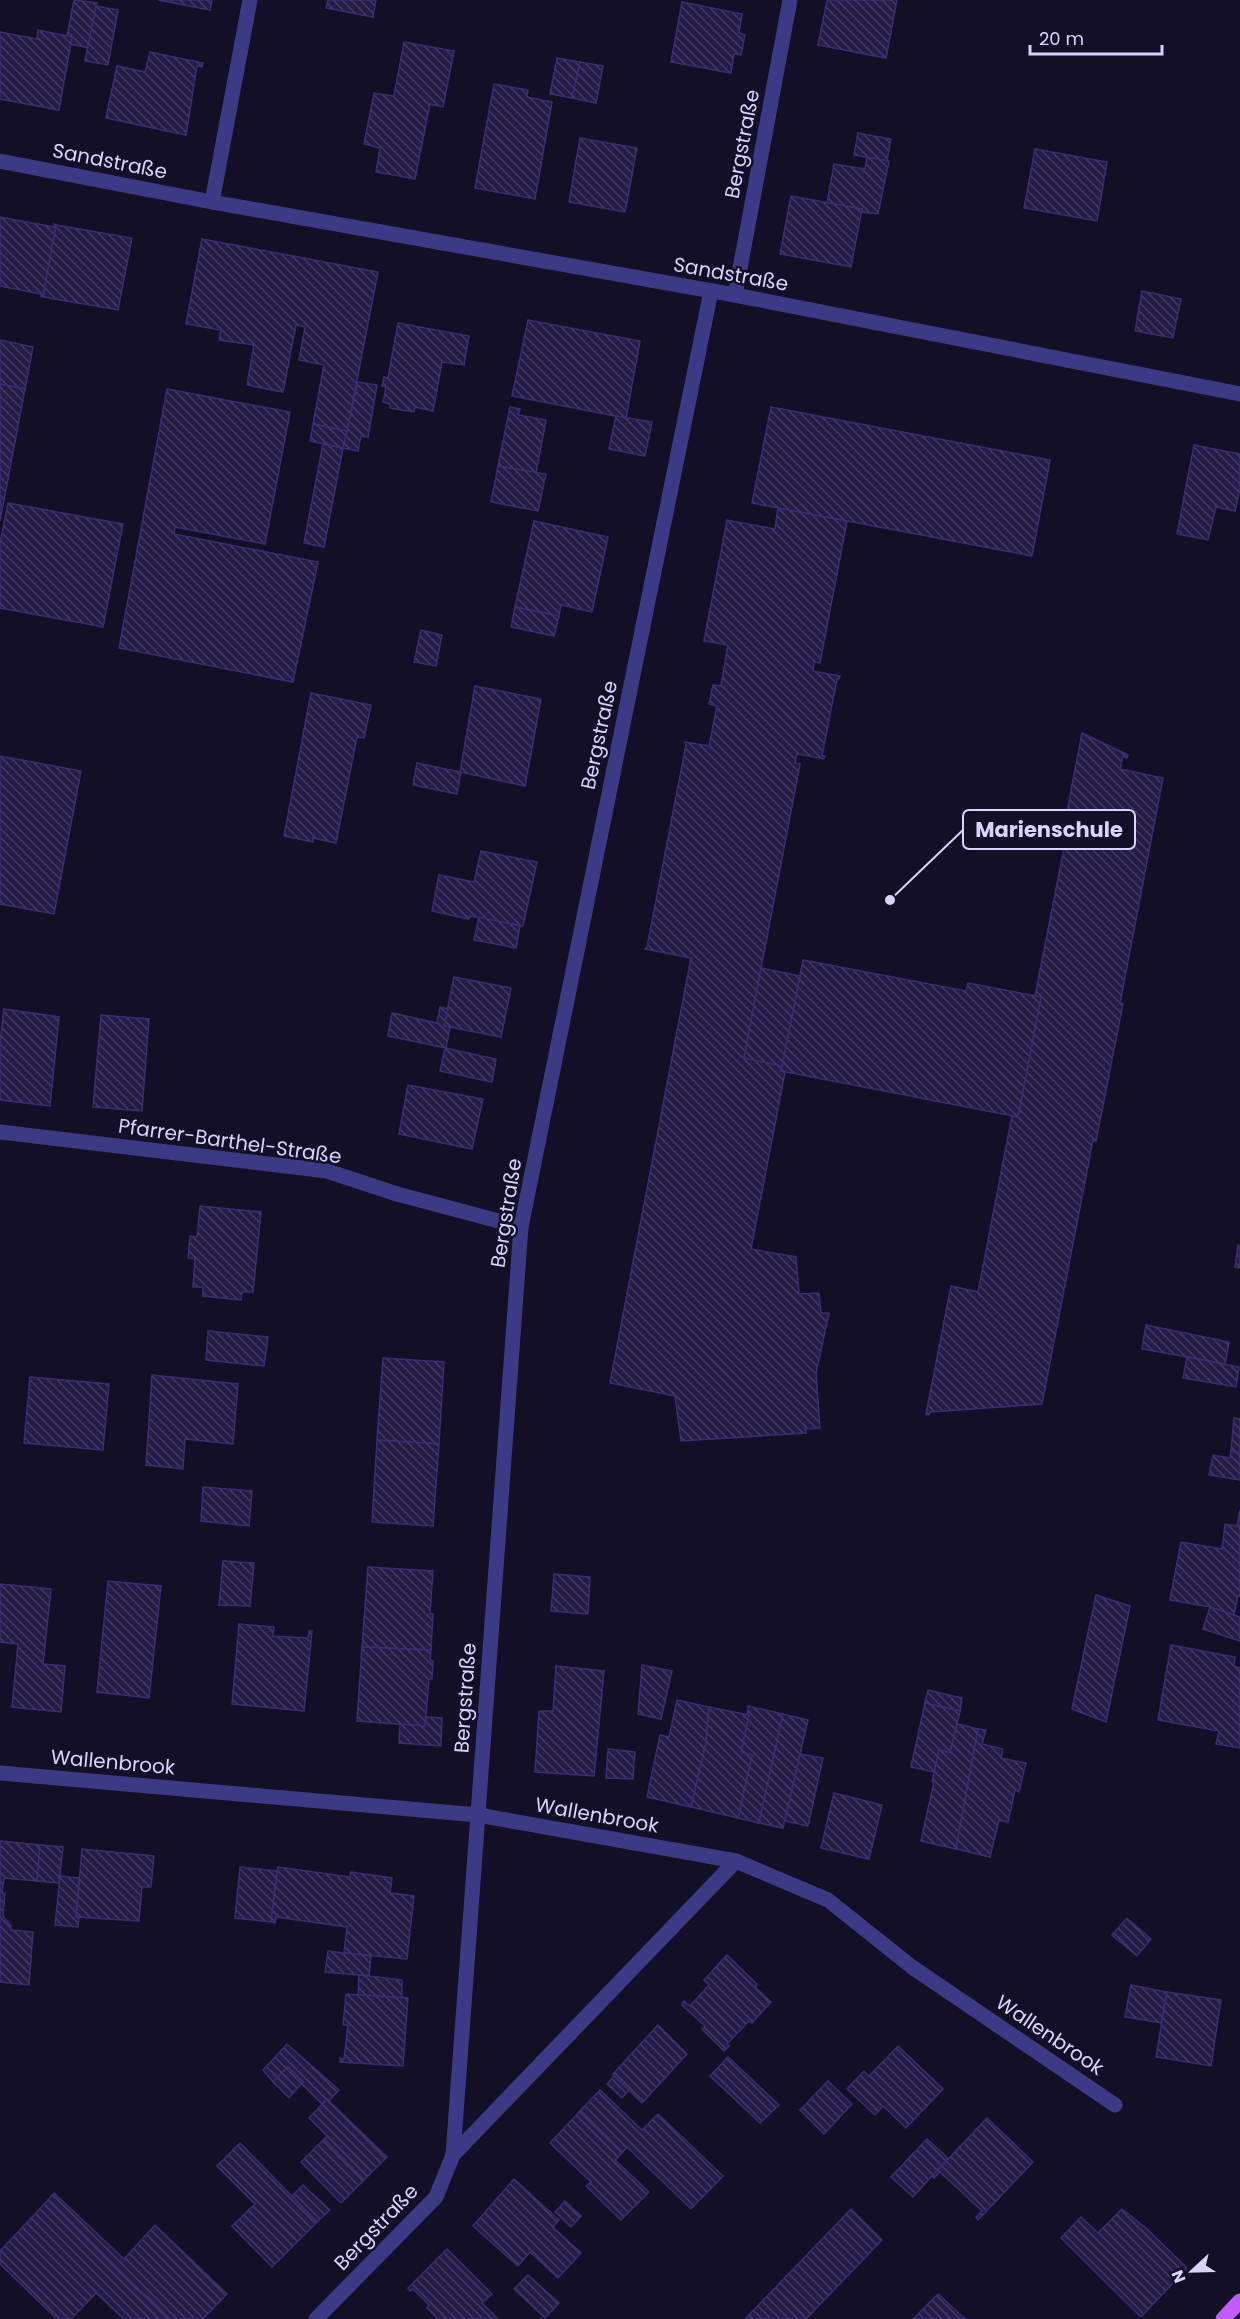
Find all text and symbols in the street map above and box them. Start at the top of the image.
scale bar [1030,18,1162,56]
text: 20 m [1039,26,1084,51]
street label: Bergstraße [718,87,766,201]
street label: Sandstraße [50,136,170,186]
street label: Sandstraße [671,250,791,298]
street label: Bergstraße [574,678,624,792]
callout: Marienschule [963,810,1135,849]
text: Marienschule [975,815,1123,844]
street label: Pfarrer-Barthel-Straße [117,1111,343,1171]
street label: Bergstraße [484,1156,528,1270]
street label: Bergstraße [447,1642,483,1754]
street label: Wallenbrook [50,1743,177,1781]
street label: Wallenbrook [533,1790,662,1840]
street label: Wallenbrook [990,1988,1110,2082]
street label: Bergstraße [328,2178,424,2276]
north arrow [1162,2241,1222,2301]
text: N [1166,2267,1191,2286]

